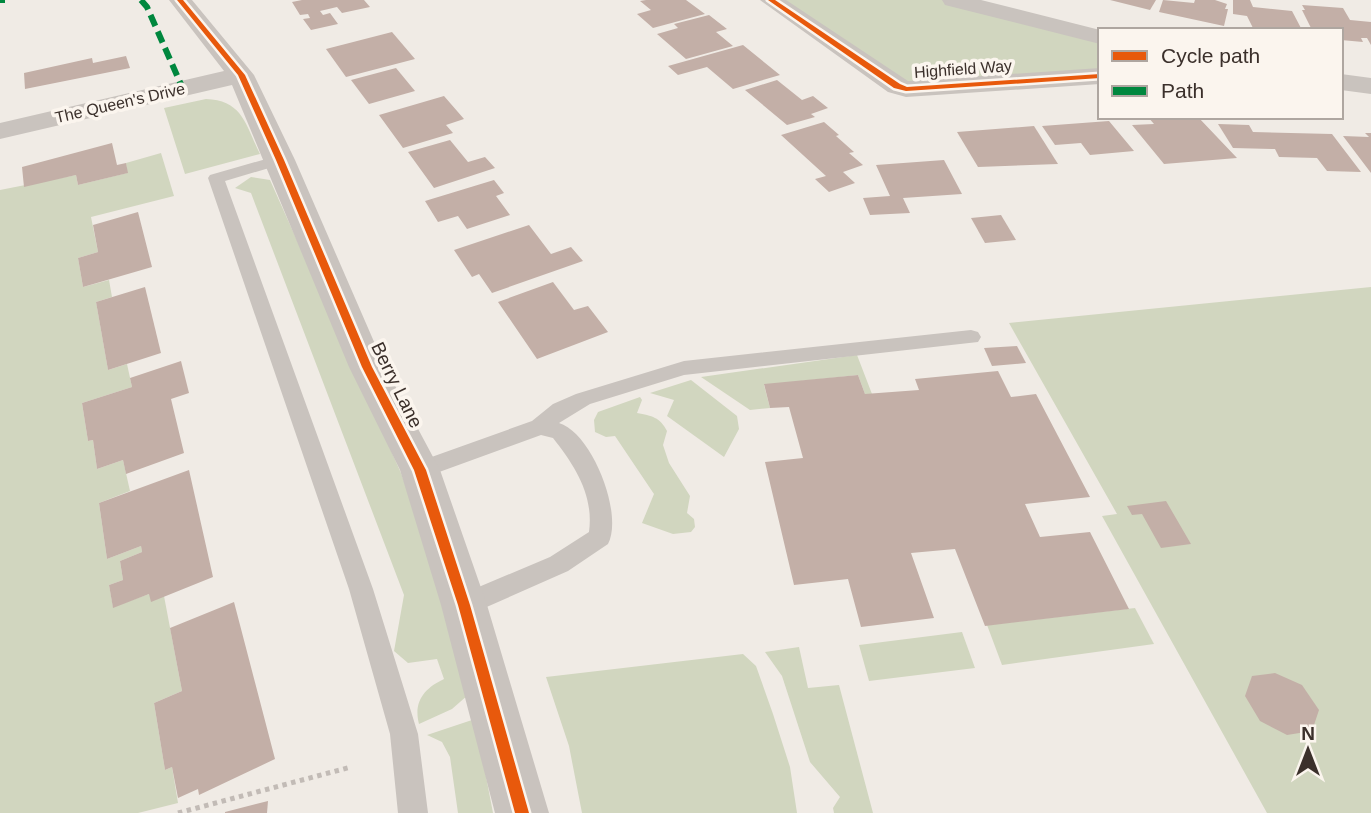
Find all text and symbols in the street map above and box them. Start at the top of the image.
legend [1098,28,1343,119]
text: Cycle path [1161,44,1260,67]
street label: Highfield Way [913,57,1013,81]
text: Path [1161,79,1204,102]
street label: The Queen's Drive [53,80,187,126]
street label: Berry Lane [367,339,427,431]
north arrow [1273,715,1343,785]
text: N [1301,723,1315,744]

